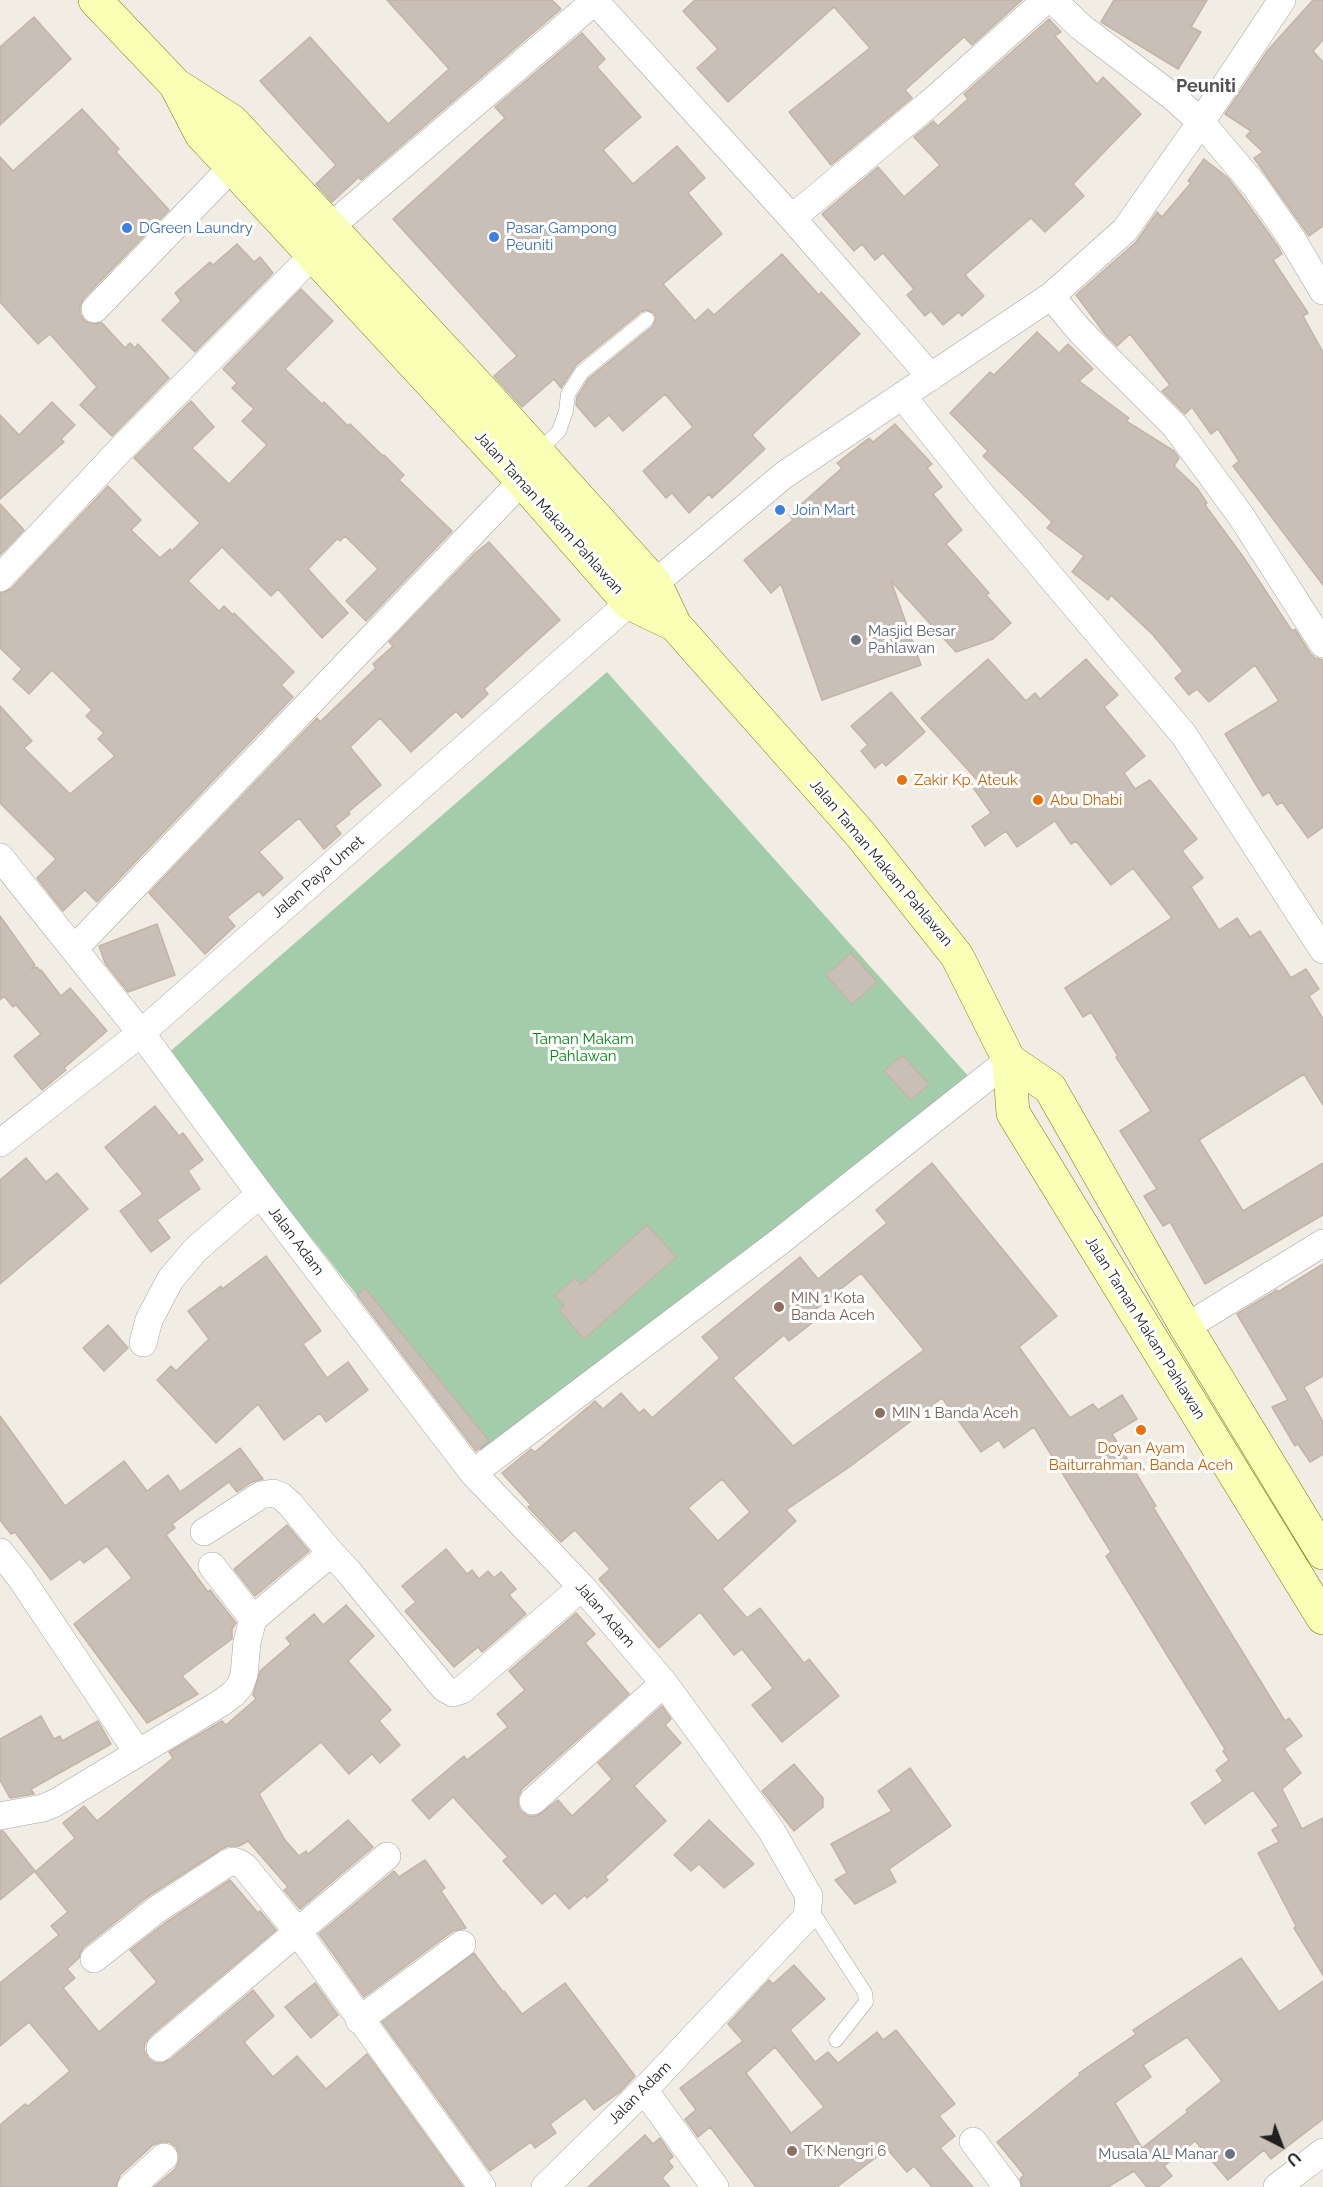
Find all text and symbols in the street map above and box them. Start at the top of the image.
district label: Peuniti [1176,76,1236,98]
place label: DGreen Laundry [139,219,253,237]
place label: Pasar Gampong Peuniti [506,219,617,254]
marker: DGreen Laundry [120,221,134,235]
marker: Pasar Gampong Peuniti [487,230,501,244]
street label: Jalan Taman Makam Pahlawan [471,428,627,598]
place label: Join Mart [792,501,855,519]
marker: Join Mart [773,503,787,517]
place label: Masjid Besar Pahlawan [868,622,956,657]
marker: Masjid Besar Pahlawan [849,633,863,647]
place label: Zakir Kp. Ateuk [914,771,1018,789]
marker: Zakir Kp. Ateuk [895,773,909,787]
street label: Jalan Taman Makam Pahlawan [806,776,956,950]
place label: Abu Dhabi [1050,791,1122,809]
marker: Abu Dhabi [1031,793,1045,807]
street label: Jalan Paya Umet [268,832,368,922]
park label: Taman Makam Pahlawan [532,1030,634,1065]
street label: Jalan Adam [264,1203,328,1279]
street label: Jalan Taman Makam Pahlawan [1081,1233,1209,1423]
place label: MIN 1 Kota Banda Aceh [791,1289,875,1324]
marker: MIN 1 Kota Banda Aceh [772,1300,786,1314]
place label: MIN 1 Banda Aceh [892,1404,1018,1422]
marker: MIN 1 Banda Aceh [873,1406,887,1420]
marker: Doyan Ayam Baiturrahman, Banda Aceh [1134,1423,1148,1437]
place label: Doyan Ayam Baiturrahman, Banda Aceh [1049,1439,1233,1474]
street label: Jalan Adam [572,1578,638,1652]
street label: Jalan Adam [605,2058,675,2128]
north arrow [1251,2115,1311,2175]
place label: TK Nengri 6 [804,2142,886,2160]
marker: TK Nengri 6 [785,2144,799,2158]
place label: Musala AL Manar [1098,2145,1218,2163]
marker: Musala AL Manar [1223,2147,1237,2161]
text: U [1283,2148,1304,2170]

